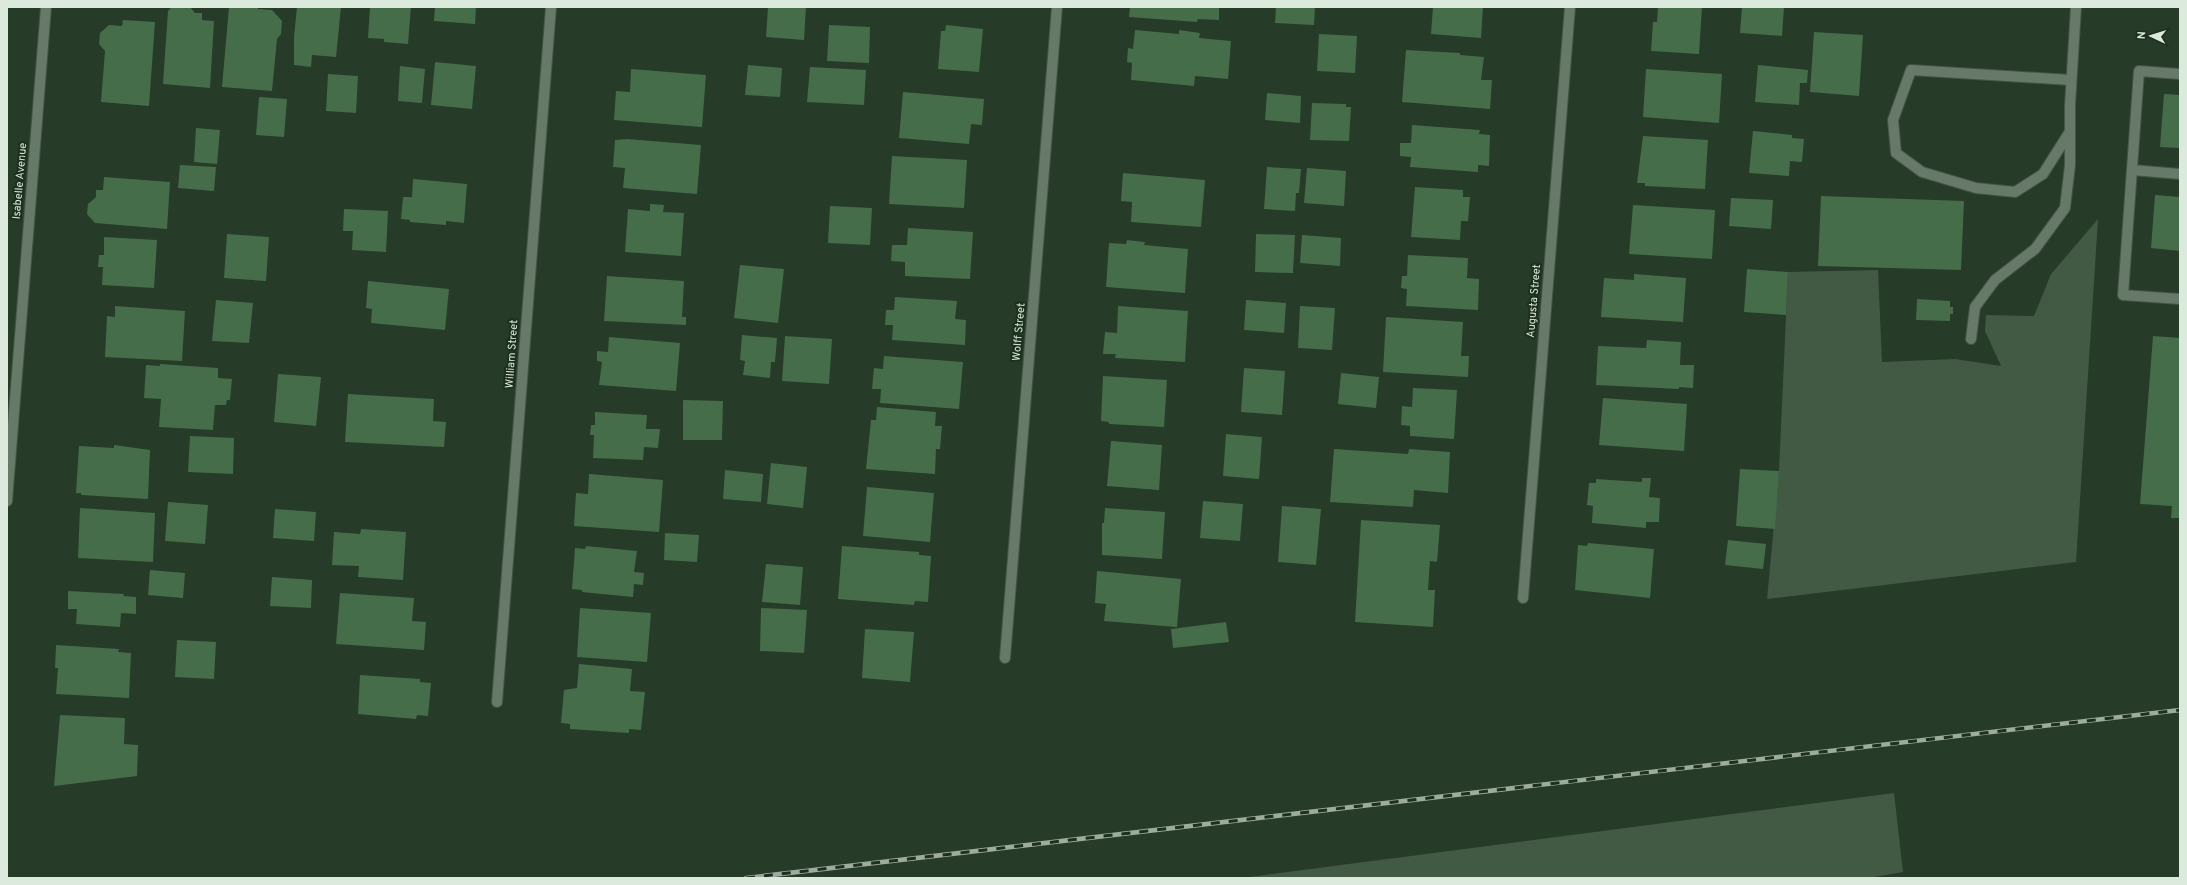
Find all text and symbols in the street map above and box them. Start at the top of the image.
north arrow [2131,16,2171,56]
text: N [2135,31,2149,40]
street label: Isabelle Avenue [10,142,30,220]
street label: Augusta Street [1524,264,1544,338]
street label: Wolff Street [1009,302,1029,362]
street label: William Street [503,319,521,389]

